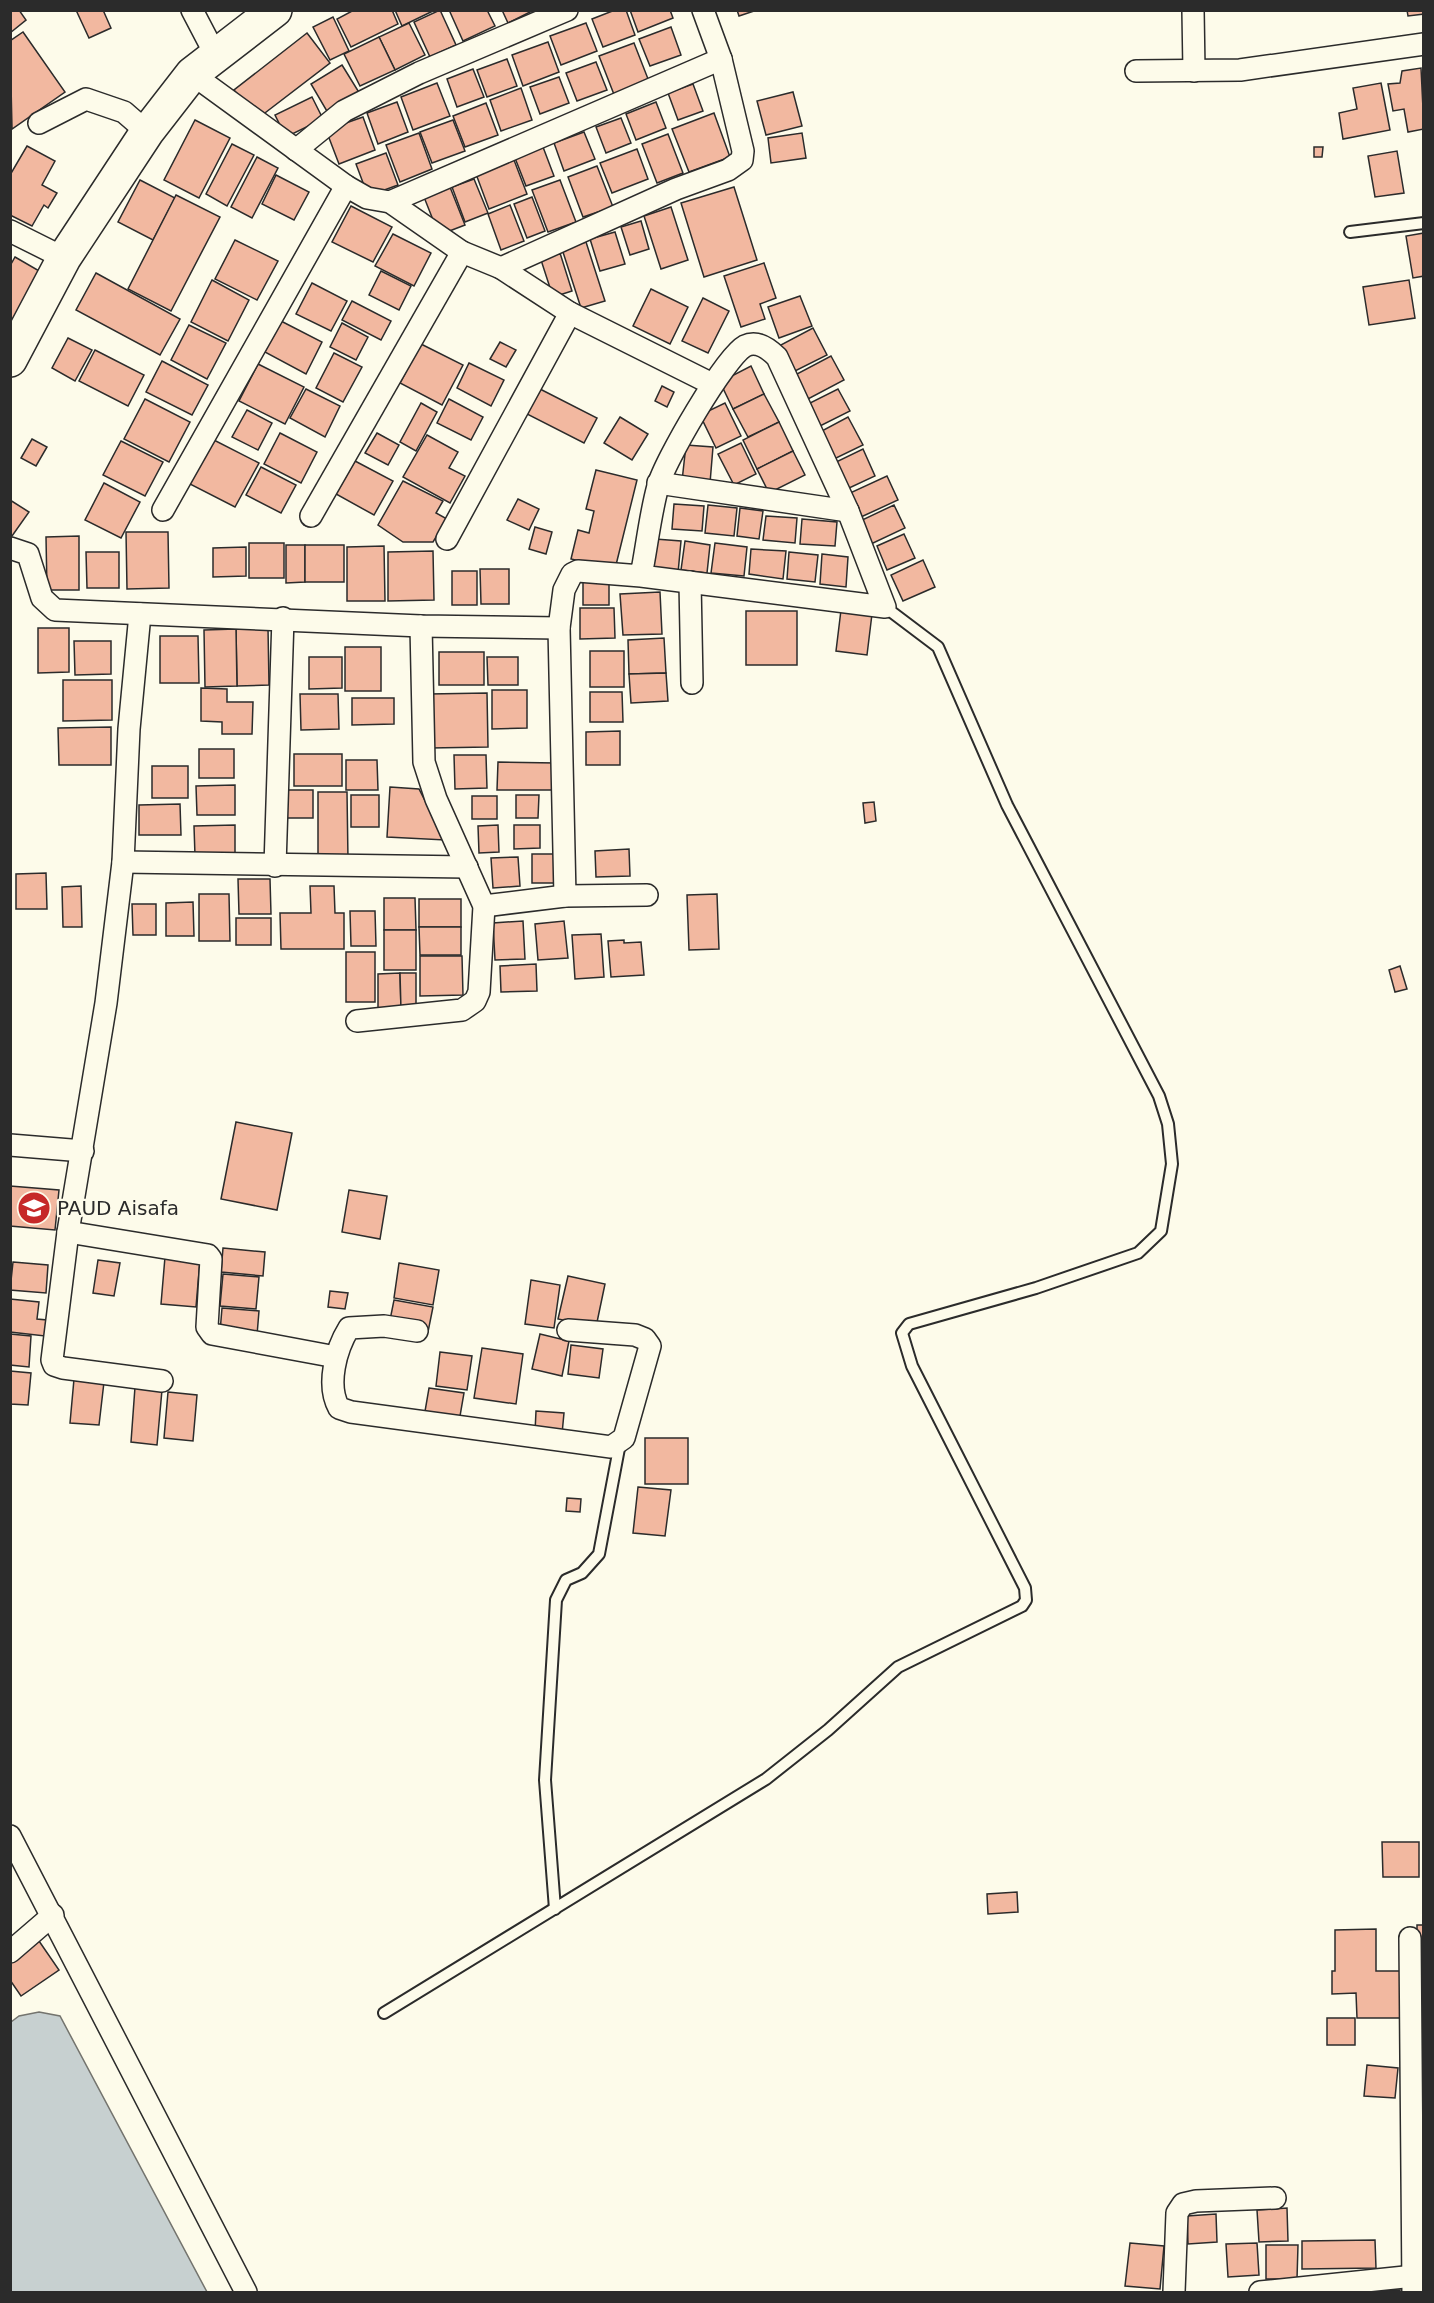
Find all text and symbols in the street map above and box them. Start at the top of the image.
school or university icon: PAUD Aisafa [16,1190,52,1226]
place label: PAUD Aisafa [57,1196,179,1220]

